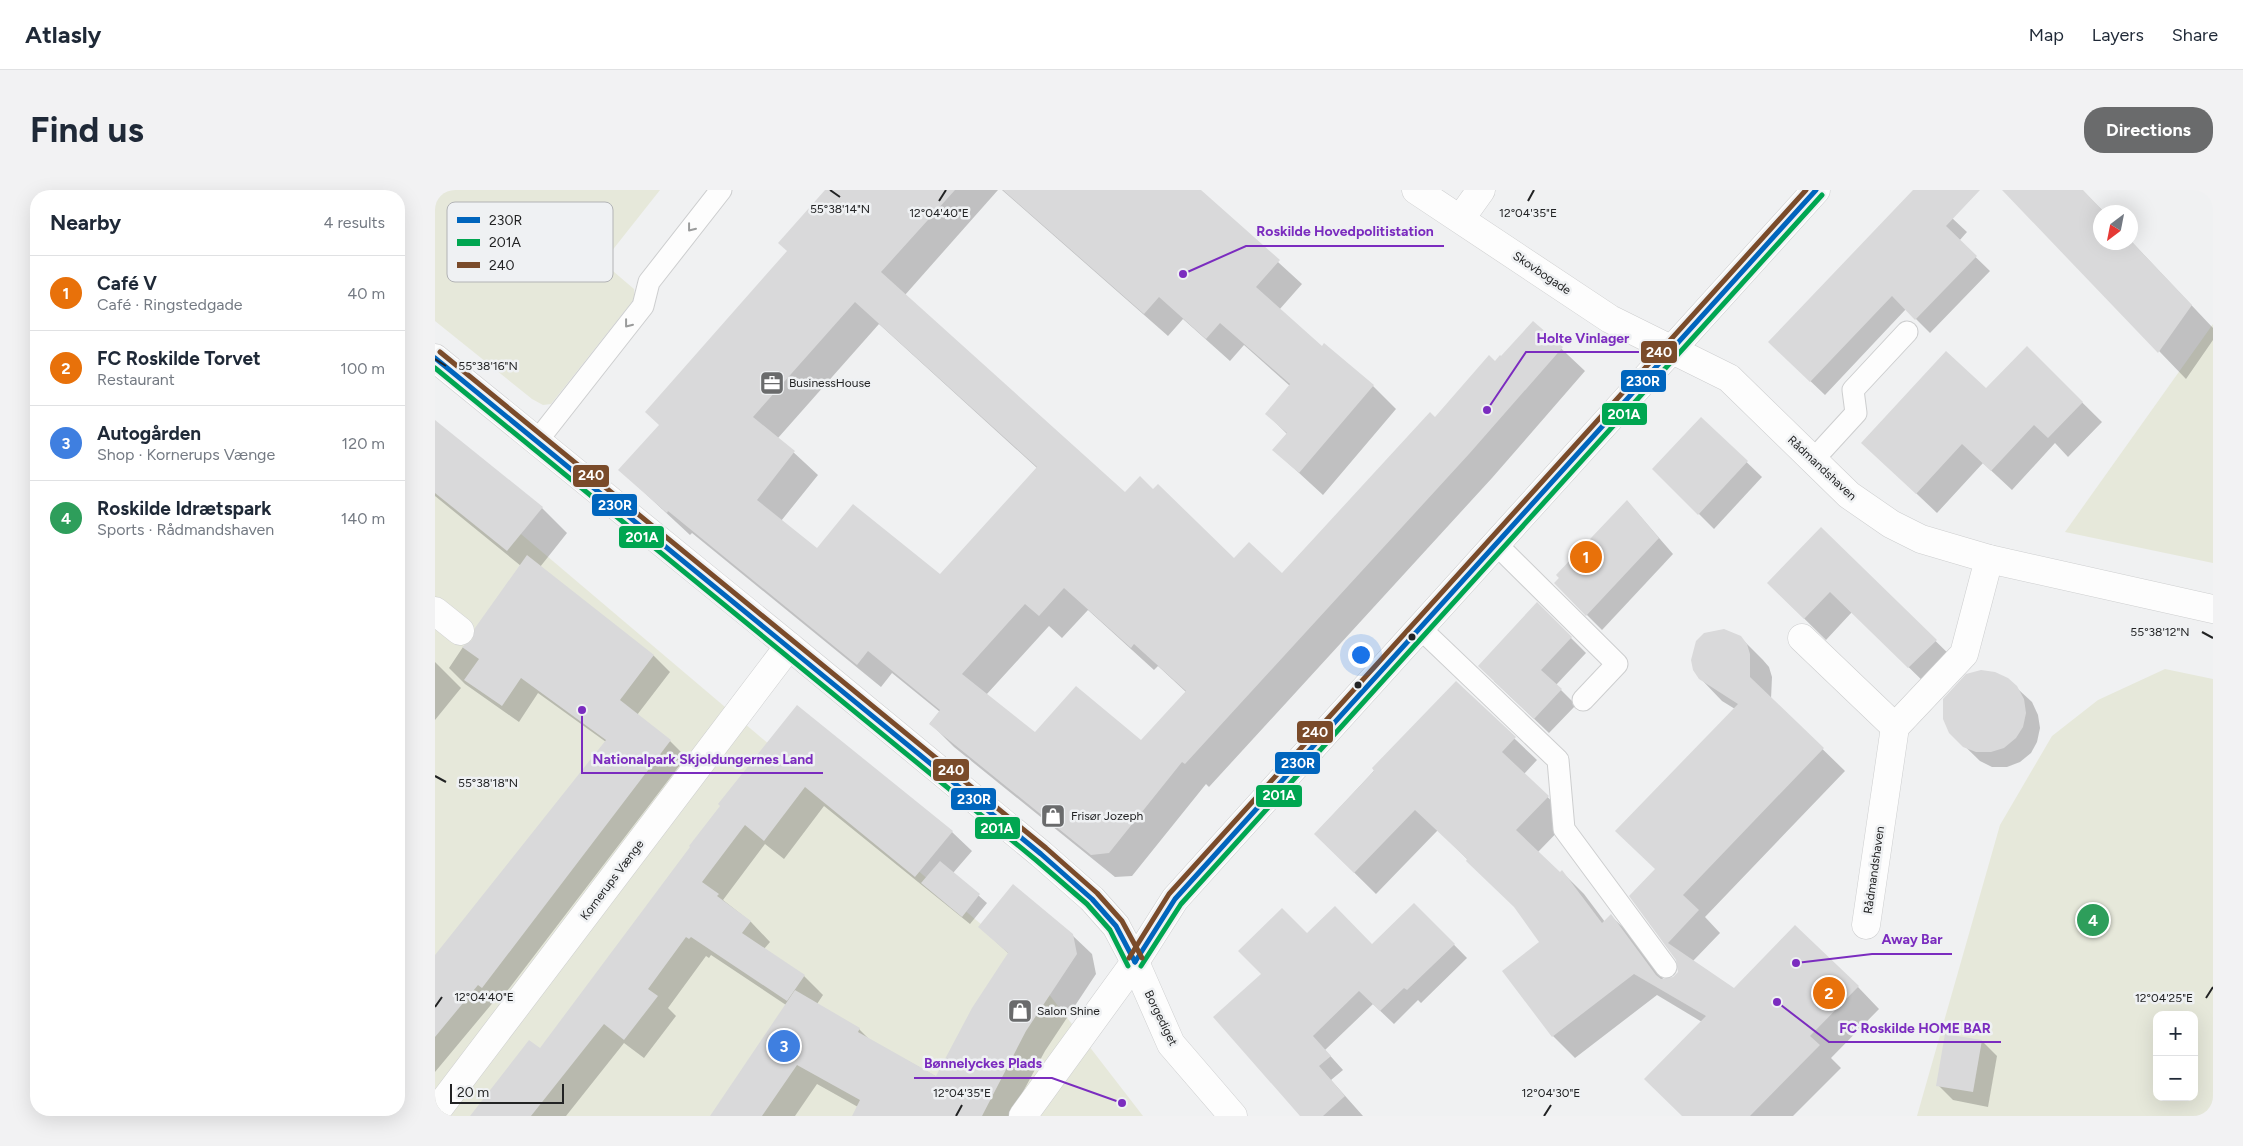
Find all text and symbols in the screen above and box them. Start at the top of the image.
text: Atlasly [25,20,101,49]
text: Map [2029,24,2064,46]
text: Layers [2092,24,2144,46]
text: Share [2172,24,2218,46]
button: Directions [2084,107,2213,153]
text: Find us [30,109,144,151]
legend [447,202,613,282]
text: 55°38'14"N [810,202,870,216]
north arrow [2093,205,2138,250]
text: 12°04'40"E [909,206,969,220]
text: 12°04'35"E [1499,206,1557,220]
text: Nearby [50,210,121,235]
text: 230R [489,212,522,229]
text: 4 results [324,213,385,232]
callout: Roskilde Hovedpolitistation [1246,217,1444,246]
one-way arrow [687,223,696,232]
text: Roskilde Hovedpolitistation [1256,223,1434,240]
text: 201A [489,234,522,251]
street label: Skovbogade [1510,249,1574,298]
text: 240 [489,257,515,274]
text: Café V [97,272,157,295]
text: 1 [63,284,69,303]
text: 40 m [347,284,385,303]
text: Café · Ringstedgade [97,295,243,314]
one-way arrow [625,319,634,328]
callout: Holte Vinlager [1526,323,1639,352]
text: Holte Vinlager [1537,330,1630,347]
line badge: 240 [1640,340,1678,364]
text: 240 [1646,344,1672,361]
text: FC Roskilde Torvet [97,347,261,370]
text: 2 [61,359,71,378]
text: 100 m [340,359,385,378]
text: 55°38'16"N [458,359,518,373]
line badge: 230R [1620,369,1667,393]
text: Restaurant [97,370,175,389]
office icon: BusinessHouse [759,370,785,396]
text: 230R [1626,373,1660,390]
place label: BusinessHouse [789,376,871,390]
line badge: 201A [1601,402,1648,426]
text: 201A [1607,406,1641,423]
text: Autogården [97,422,201,445]
street label: Rådmandshaven [1785,433,1859,503]
text: 3 [62,434,70,453]
text: 120 m [342,434,385,453]
text: Shop · Kornerups Vænge [97,445,275,464]
line badge: 240 [572,464,610,488]
text: 240 [578,467,604,484]
line badge: 230R [591,493,638,517]
text: Roskilde Idrætspark [97,497,271,520]
text: 230R [598,497,632,514]
text: 4 [61,509,71,528]
text: 140 m [341,509,385,528]
text: Sports · Rådmandshaven [97,520,274,539]
line badge: 201A [618,525,665,549]
text: 201A [625,529,659,546]
pin: 1 [1570,538,1602,576]
text: 55°38'12"N [2130,625,2190,639]
unlabelled marker [1407,632,1417,642]
your location [1348,642,1374,668]
unlabelled marker [1353,680,1363,690]
line badge: 240 [1296,720,1334,744]
text: 240 [1302,724,1328,741]
callout: Nationalpark Skjoldungernes Land [582,744,823,773]
text: Nationalpark Skjoldungernes Land [593,751,813,768]
line badge: 230R [1274,751,1321,775]
text: 230R [1281,755,1315,772]
line badge: 240 [932,758,970,782]
text: 240 [938,762,964,779]
text: 55°38'18"N [458,776,518,790]
line badge: 201A [1255,784,1303,808]
line badge: 230R [950,787,997,811]
text: 201A [1262,787,1296,804]
text: 230R [957,791,991,808]
shop icon: Frisør Jozeph [1040,803,1066,829]
place label: Frisør Jozeph [1071,809,1143,823]
line badge: 201A [974,816,1021,840]
text: 201A [980,820,1014,837]
street label: Rådmandshaven [1861,825,1887,915]
street label: Kornerups Vænge [577,837,647,923]
pin: 4 [2077,901,2109,939]
callout: Away Bar [1872,925,1952,954]
text: Away Bar [1882,931,1943,948]
pin: 2 [1813,974,1845,1012]
street label: Borgediget [1142,988,1181,1048]
text: 12°04'40"E [454,990,514,1004]
text: 12°04'25"E [2135,991,2193,1005]
shop icon: Salon Shine [1007,998,1033,1024]
place label: Salon Shine [1037,1004,1100,1018]
map controls [2153,1011,2198,1101]
button: + [2153,1011,2198,1056]
callout: FC Roskilde HOME BAR [1829,1013,2001,1042]
text: FC Roskilde HOME BAR [1839,1020,1991,1037]
pin: 3 [768,1027,800,1065]
callout: Bønnelyckes Plads [914,1049,1052,1078]
text: Bønnelyckes Plads [924,1055,1043,1072]
button: − [2153,1056,2198,1101]
scale bar [450,1081,564,1104]
text: 20 m [457,1084,489,1101]
text: 12°04'35"E [933,1086,991,1100]
text: 12°04'30"E [1522,1086,1580,1100]

